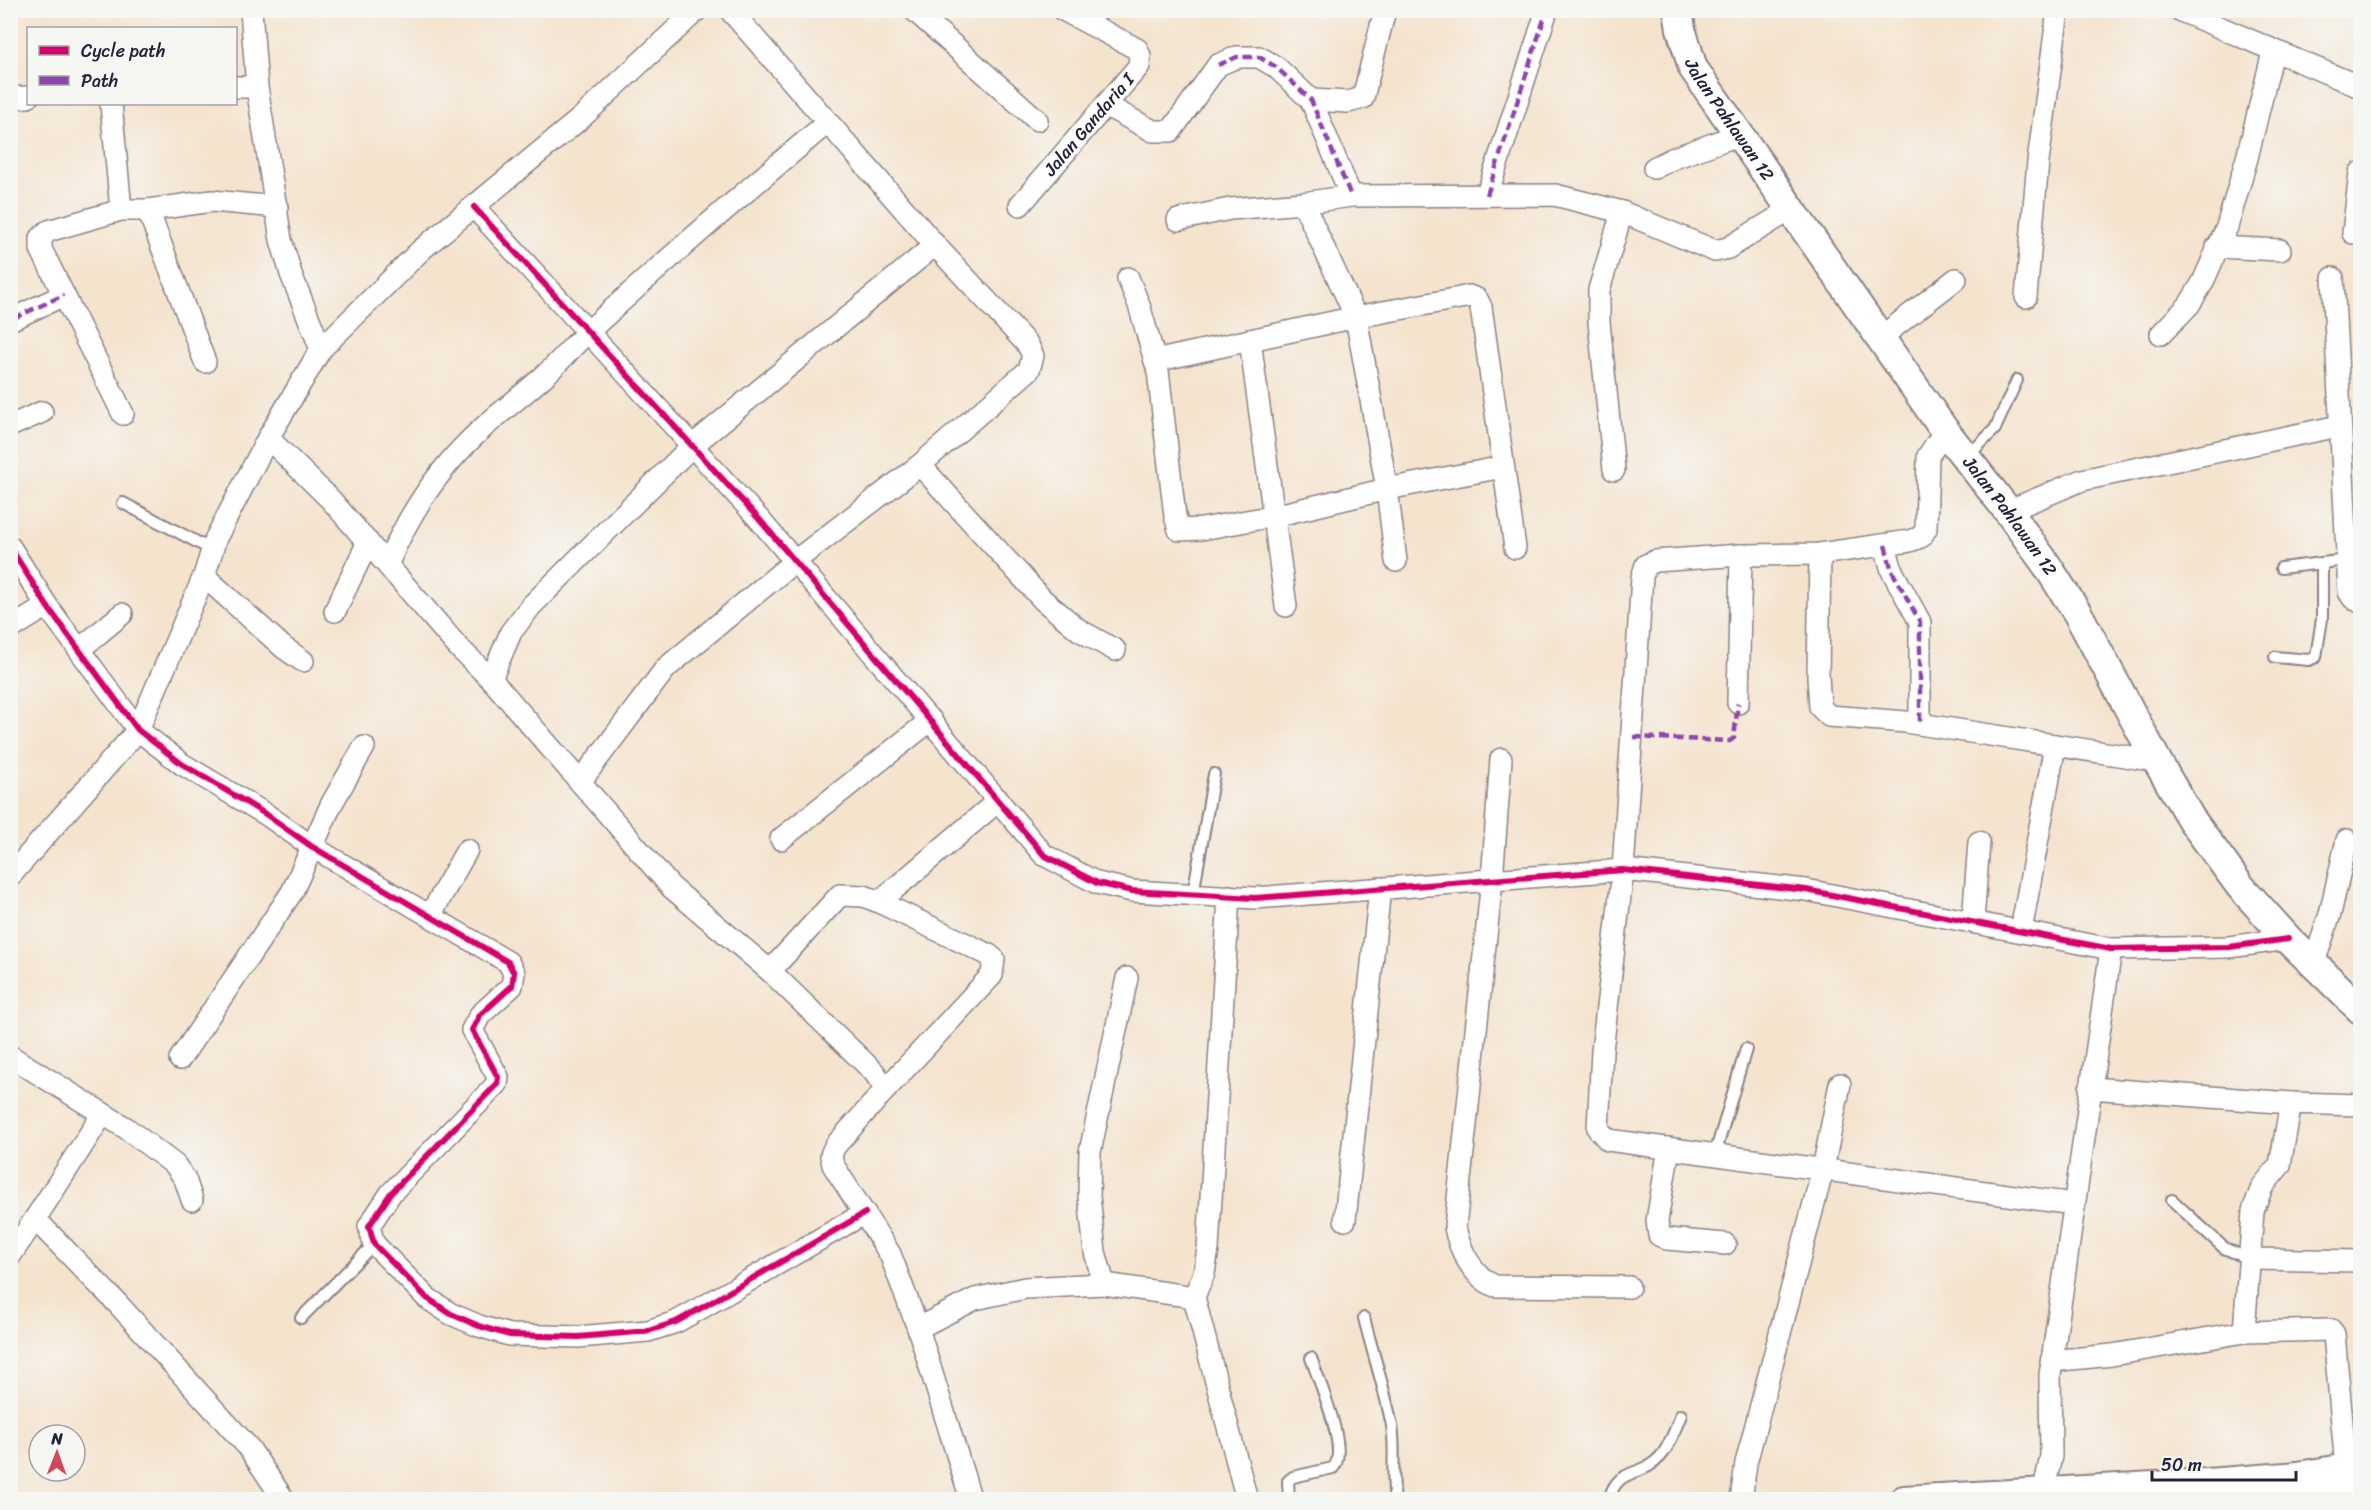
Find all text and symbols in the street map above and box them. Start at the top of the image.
legend [27,27,237,105]
text: Cycle path [81,35,165,67]
street label: Jalan Pahlawan 12 [1675,54,1783,188]
street label: Jalan Gandaria I [1035,64,1144,184]
text: Path [81,65,118,97]
street label: Jalan Pahlawan 12 [1954,448,2066,583]
north arrow [27,1423,87,1483]
text: N [50,1424,64,1453]
scale bar [2152,1444,2296,1482]
text: 50 m [2161,1449,2202,1481]

